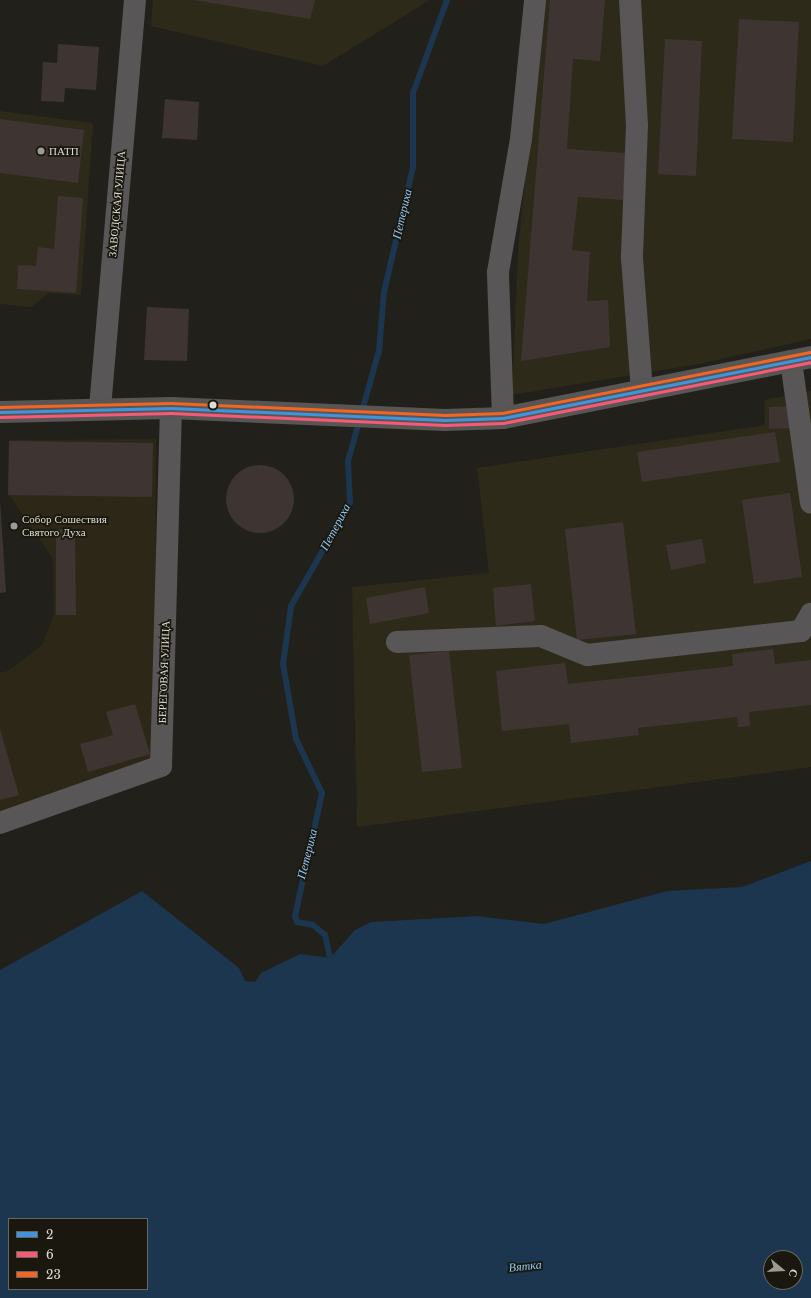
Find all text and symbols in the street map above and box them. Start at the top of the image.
place label: ПАТП [49,144,79,158]
marker: ПАТП [36,146,46,156]
street label: ЗАВОДСКАЯ УЛИЦА [106,150,128,258]
water label: Петериха [389,188,415,240]
unlabelled marker [208,400,218,410]
water label: Петериха [317,501,353,553]
place label: Собор Сошествия Святого Духа [22,513,107,539]
marker: Собор Сошествия Святого Духа [9,521,19,531]
street label: БЕРЕГОВАЯ УЛИЦА [156,620,172,724]
water label: Петериха [294,828,320,880]
legend [8,1218,148,1290]
text: 2 [46,1227,53,1242]
text: 6 [46,1247,54,1262]
north arrow [763,1250,803,1290]
water label: Вятка [508,1257,542,1275]
text: 23 [46,1267,61,1282]
text: С [786,1267,801,1279]

